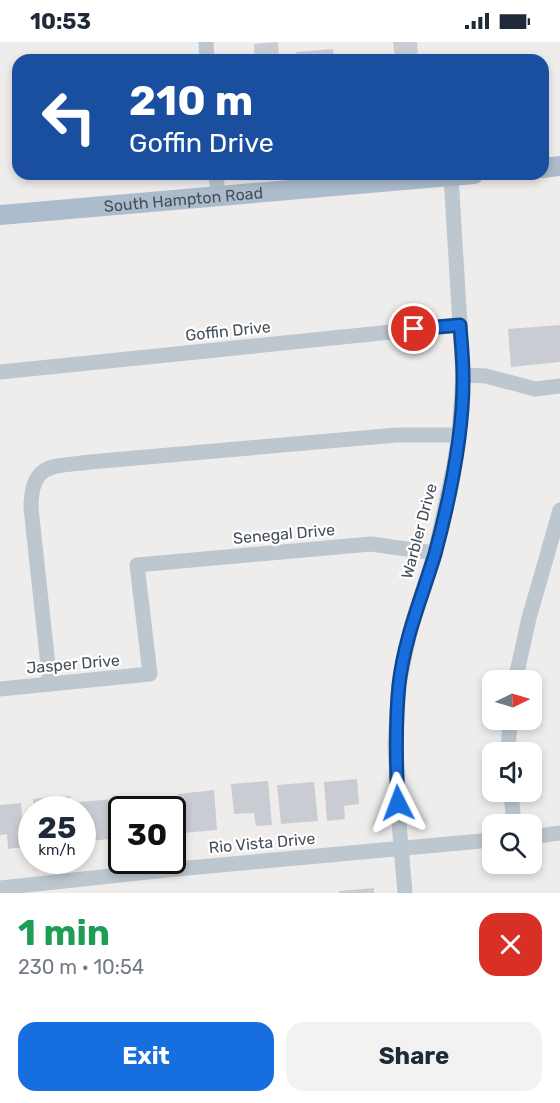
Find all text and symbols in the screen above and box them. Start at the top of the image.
text: 10:53 [30,8,91,35]
text: 210 m [129,76,253,126]
icon: left [30,78,108,156]
text: Goffin Drive [129,127,274,159]
street label: South Hampton Road [103,183,264,215]
pin [388,303,439,354]
icon: arrive [397,312,430,345]
street label: Goffin Drive [184,317,272,345]
street label: Warbler Drive [397,481,441,581]
street label: Senegal Drive [232,520,336,548]
street label: Jasper Drive [25,650,121,678]
north arrow [482,670,542,730]
map controls [482,670,542,874]
button: sound [482,742,542,802]
position arrow [366,771,430,835]
speed limit sign: 30 [108,796,186,874]
text: 25 [38,810,76,846]
button: search [482,814,542,874]
street label: Rio Vista Drive [208,829,316,857]
text: km/h [38,841,76,859]
text: 1 min [18,911,110,954]
button: close [479,913,542,976]
text: 230 m · 10:54 [18,955,144,979]
button: Exit [18,1022,274,1091]
button: Share [286,1022,542,1091]

